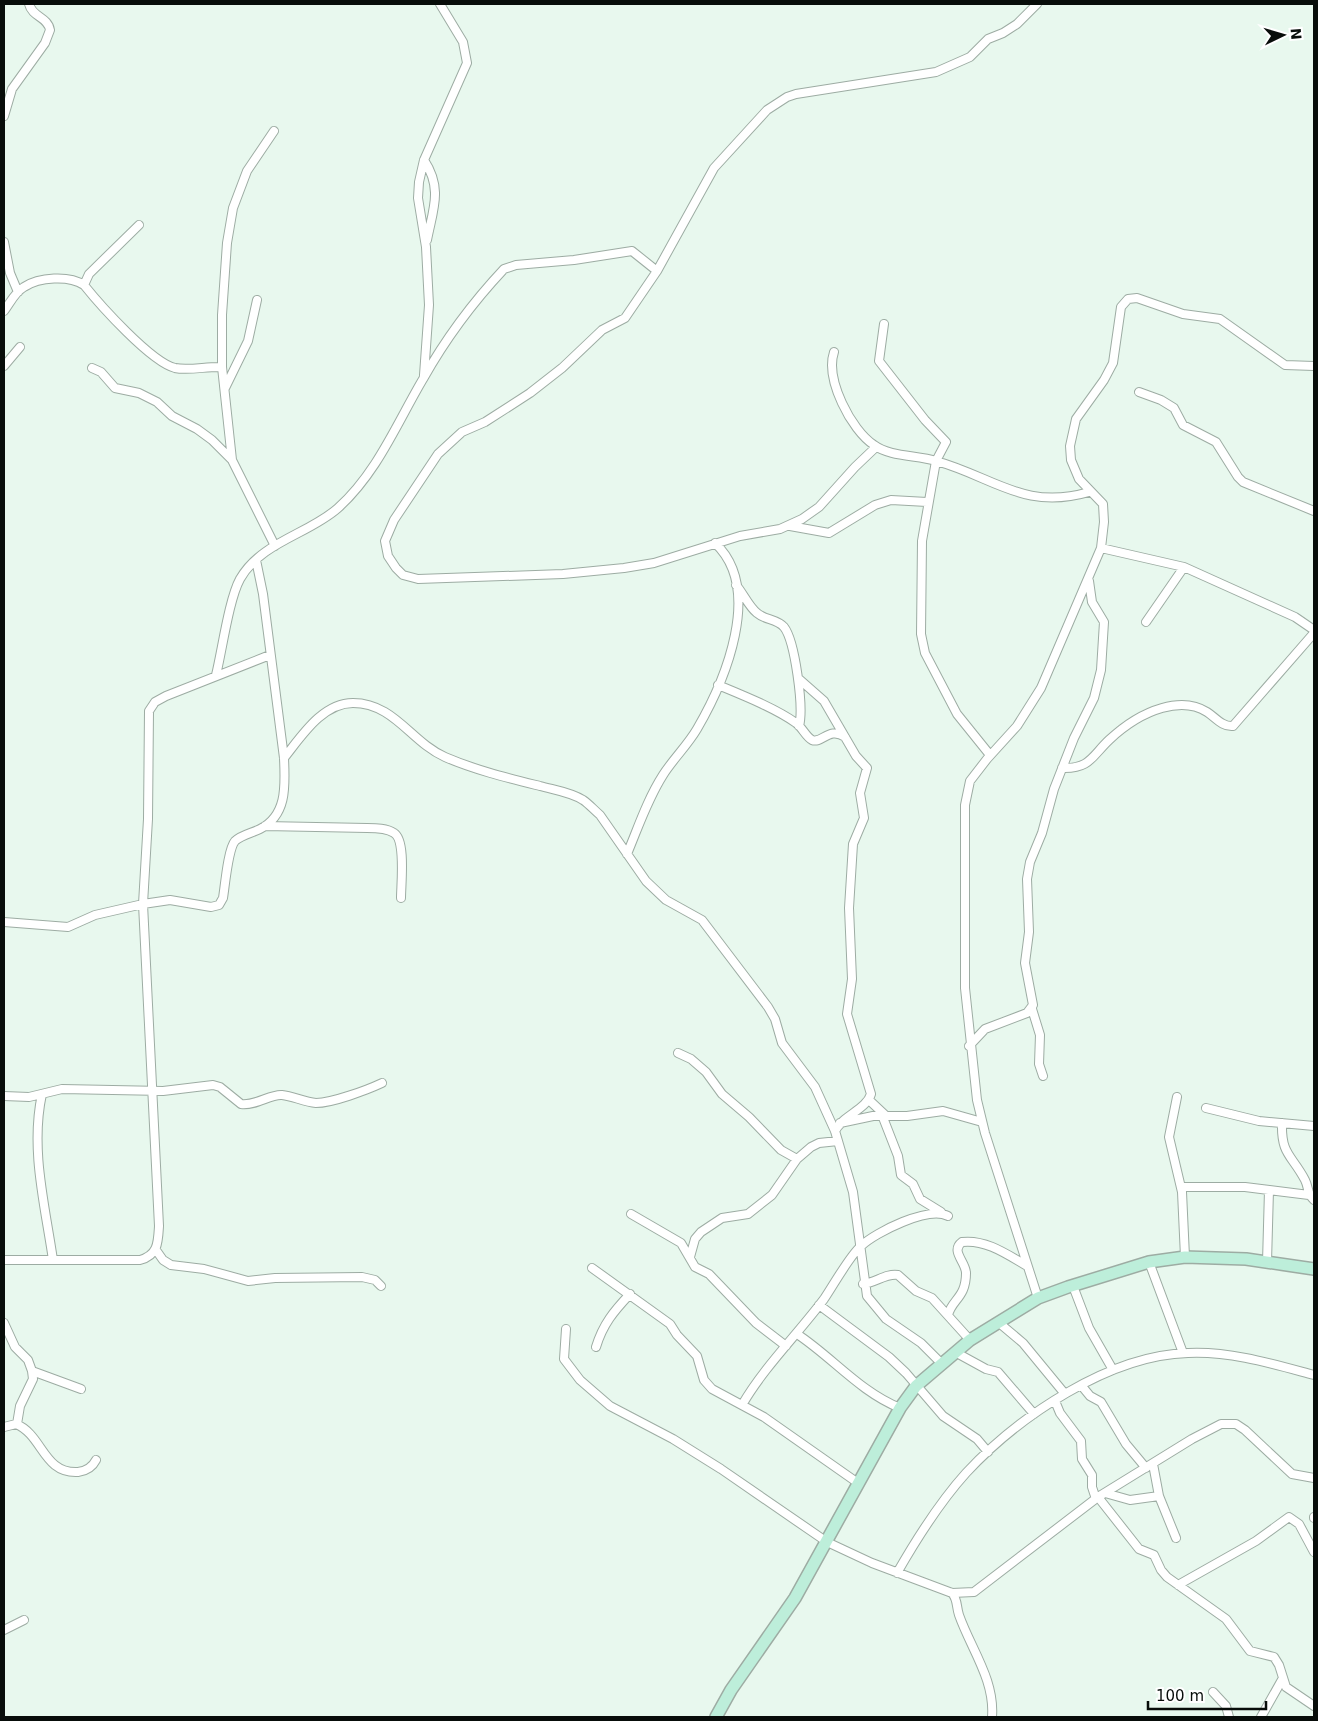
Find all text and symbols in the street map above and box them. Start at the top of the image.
north arrow [1258,10,1308,60]
text: N [1287,27,1304,40]
scale bar [1148,1678,1266,1710]
text: 100 m [1156,1687,1204,1705]

